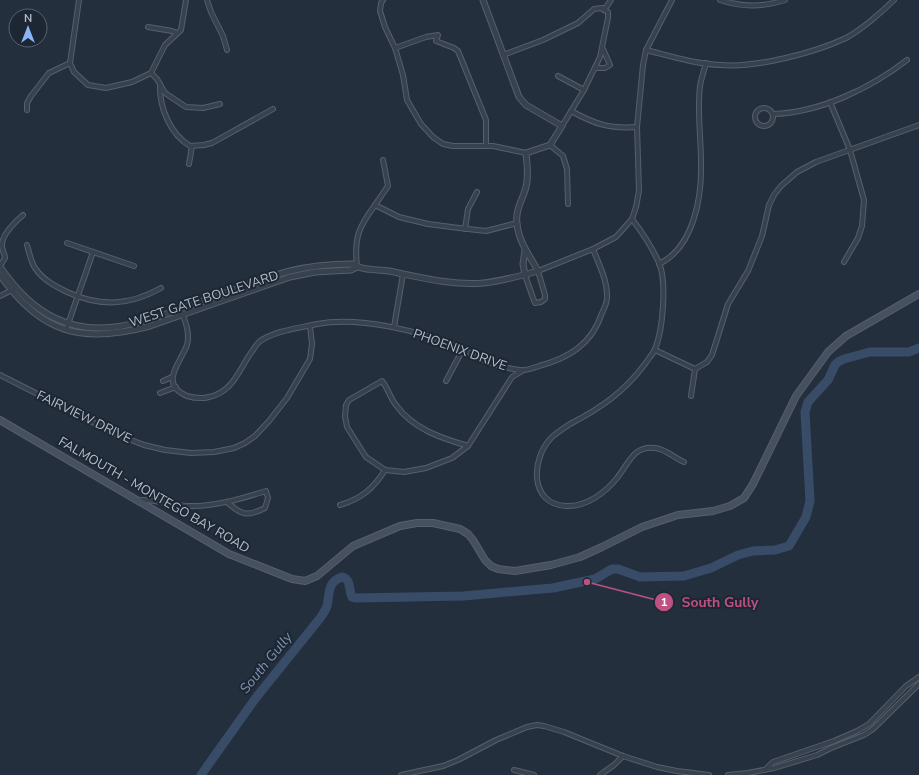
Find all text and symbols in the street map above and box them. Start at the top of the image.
north arrow [8,8,48,48]
text: N [24,11,32,26]
street label: WEST GATE BOULEVARD [127,266,281,332]
street label: PHOENIX DRIVE [411,325,509,375]
street label: FAIRVIEW DRIVE [34,386,134,448]
street label: FALMOUTH - MONTEGO BAY ROAD [55,433,253,557]
callout: South Gully [654,589,767,615]
text: South Gully [682,593,759,612]
text: 1 [660,594,668,610]
water label: South Gully [235,628,297,698]

